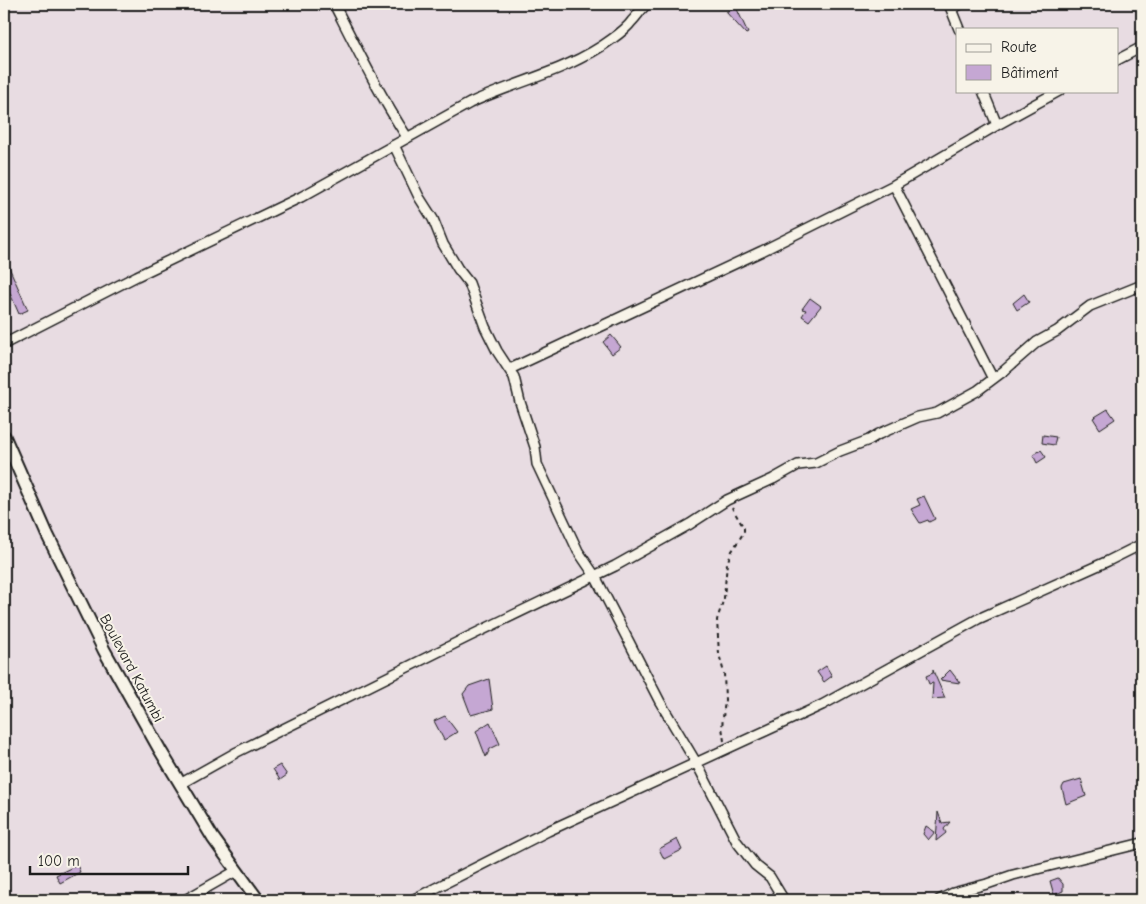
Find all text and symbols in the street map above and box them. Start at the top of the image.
legend [956,28,1118,92]
text: Route [1001,38,1037,56]
text: Bâtiment [1001,64,1059,82]
street label: Boulevard Katumbi [96,611,168,725]
scale bar [30,844,188,876]
text: 100 m [38,852,80,870]

